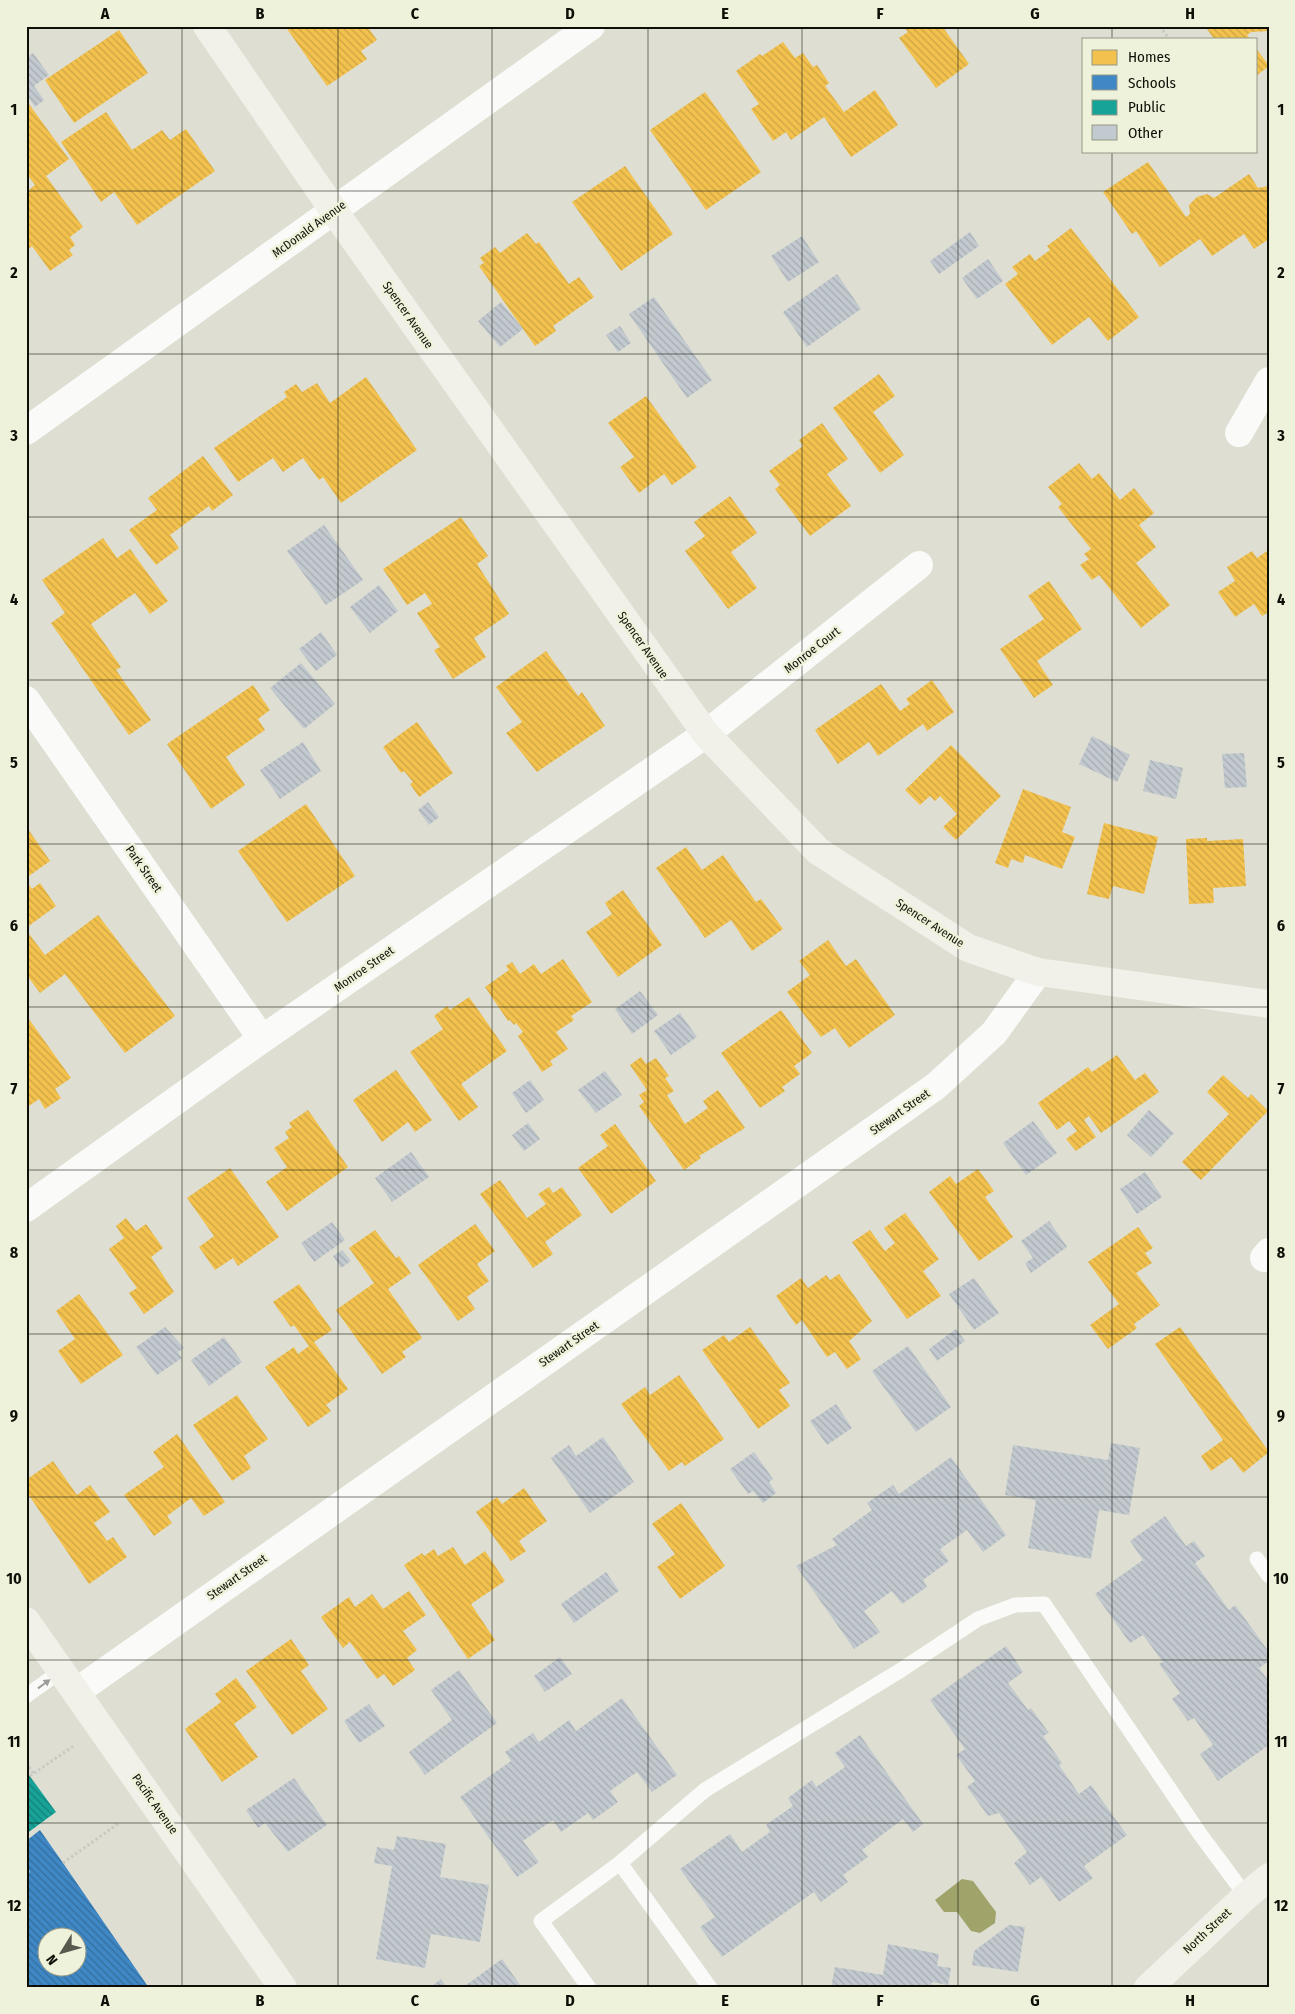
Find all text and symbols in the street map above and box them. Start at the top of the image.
text: A [100,4,110,23]
text: B [256,4,265,23]
text: C [411,4,420,23]
text: D [565,4,575,23]
text: E [721,4,729,23]
text: F [876,4,884,23]
text: G [1030,4,1040,23]
text: H [1185,4,1195,23]
legend [1082,38,1258,152]
text: Homes [1128,48,1170,66]
text: Schools [1128,74,1176,92]
text: Public [1128,98,1166,116]
text: 1 [11,100,17,119]
text: 1 [1278,100,1284,119]
text: Other [1128,124,1164,142]
street label: McDonald Avenue [270,198,349,260]
text: 2 [9,263,18,282]
text: 2 [1276,263,1285,282]
street label: Spencer Avenue [380,279,436,351]
text: 3 [9,426,18,445]
text: 3 [1276,426,1285,445]
text: 4 [10,590,18,609]
text: 4 [1277,590,1285,609]
street label: Spencer Avenue [615,609,671,681]
street label: Monroe Court [781,624,843,676]
text: 5 [10,753,18,772]
text: 5 [1277,753,1285,772]
street label: Park Street [123,843,165,895]
street label: Spencer Avenue [893,896,967,950]
text: 6 [10,916,18,935]
text: 6 [1277,916,1285,935]
street label: Monroe Street [331,943,397,995]
text: 7 [11,1079,18,1098]
text: 7 [1278,1079,1285,1098]
street label: Stewart Street [867,1086,933,1138]
text: 8 [10,1243,19,1262]
text: 8 [1277,1243,1286,1262]
street label: Stewart Street [536,1318,602,1370]
text: 9 [10,1406,18,1425]
text: 9 [1277,1406,1285,1425]
street label: Stewart Street [204,1551,270,1603]
text: 10 [6,1569,22,1588]
text: 10 [1273,1569,1289,1588]
one-way arrow [37,1679,51,1689]
text: 11 [7,1732,21,1751]
text: 11 [1274,1732,1288,1751]
street label: Pacific Avenue [129,1771,181,1837]
text: 12 [7,1896,22,1915]
text: 12 [1274,1896,1289,1915]
street label: North Street [1180,1905,1234,1957]
north arrow [38,1926,88,1976]
text: N [43,1951,61,1968]
text: A [100,1991,110,2010]
text: B [256,1991,265,2010]
text: C [411,1991,420,2010]
text: D [565,1991,575,2010]
text: E [721,1991,729,2010]
text: F [876,1991,884,2010]
text: G [1030,1991,1040,2010]
text: H [1185,1991,1195,2010]

